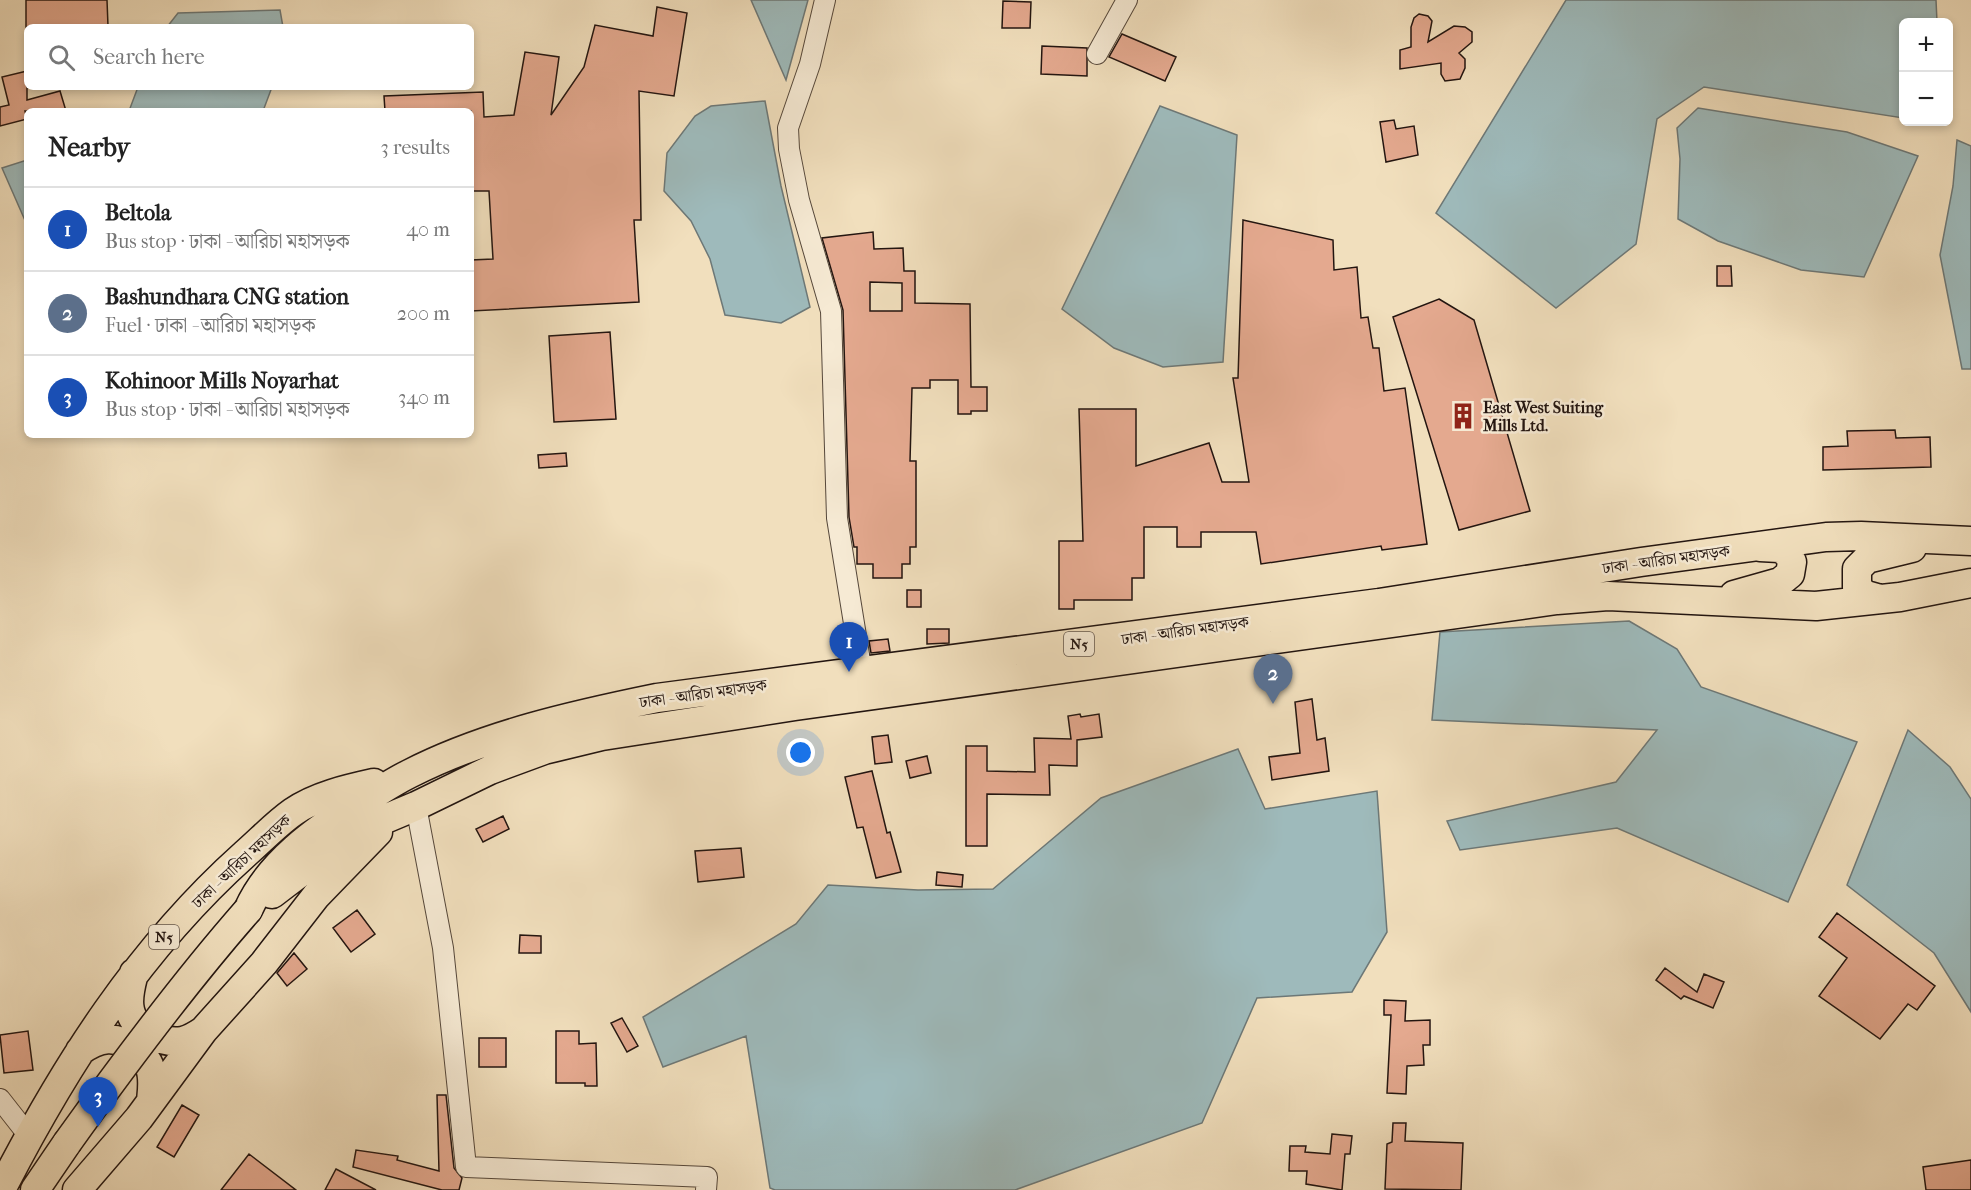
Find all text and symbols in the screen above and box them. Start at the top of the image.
map controls [1899,18,1953,126]
button: + [1899,18,1953,72]
search box [24,24,474,90]
icon: search [45,41,78,74]
text: Search here [93,44,205,70]
button: − [1899,72,1953,126]
text: Nearby [48,132,130,163]
text: 3 results [381,136,450,159]
text: Beltola [105,200,171,226]
text: 1 [64,218,71,241]
text: 40 m [406,218,450,241]
text: Bus stop · ঢাকা - আরিচা মহাসড়ক [105,230,350,253]
text: Bashundhara CNG station [105,284,349,310]
text: 2 [62,302,73,325]
text: 200 m [397,302,450,325]
text: Fuel · ঢাকা - আরিচা মহাসড়ক [105,314,315,337]
text: Kohinoor Mills Noyarhat [105,368,339,394]
text: 3 [63,386,72,409]
text: 340 m [398,386,450,409]
text: Bus stop · ঢাকা - আরিচা মহাসড়ক [105,398,350,421]
place label: East West Suiting Mills Ltd. [1482,398,1603,435]
building icon: East West Suiting Mills Ltd. [1448,401,1478,431]
street label: ঢাকা - আরিচা মহাসড়ক [1600,541,1732,578]
street label: ঢাকা - আরিচা মহাসড়ক [1119,612,1251,649]
pin: 1 [830,622,868,672]
road number: N5 [1064,632,1094,656]
pin: 2 [1254,654,1292,704]
street label: ঢাকা - আরিচা মহাসড়ক [637,675,769,712]
your location [786,738,815,767]
street label: ঢাকা - আরিচা মহাসড়ক [187,810,295,913]
road number: N5 [149,925,179,949]
pin: 3 [78,1078,118,1127]

